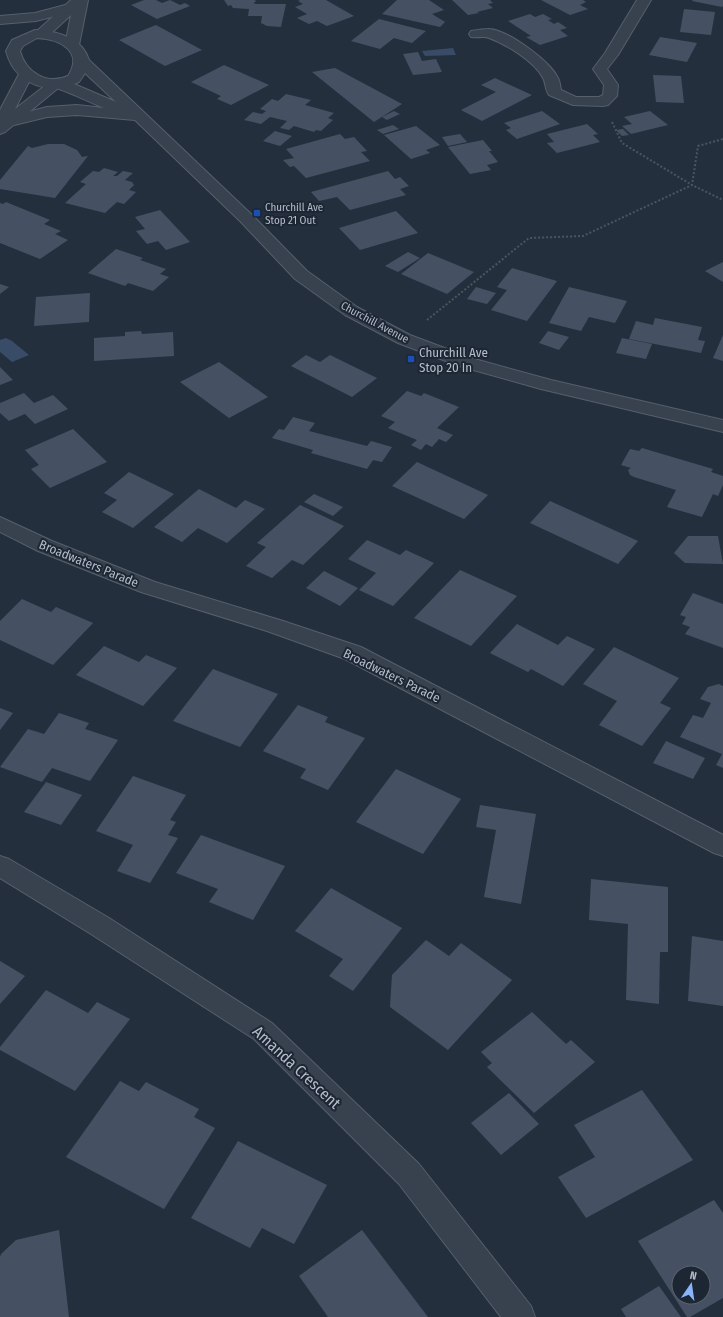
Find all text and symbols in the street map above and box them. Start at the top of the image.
place label: Churchill Ave Stop 21 Out [265,201,323,227]
marker: Churchill Ave Stop 21 Out [252,208,262,218]
street label: Churchill Avenue [338,299,411,346]
place label: Churchill Ave Stop 20 In [419,345,488,375]
marker: Churchill Ave Stop 20 In [406,354,416,364]
street label: Broadwaters Parade [37,537,141,590]
street label: Broadwaters Parade [341,645,443,705]
street label: Amanda Crescent [249,1022,345,1113]
north arrow [671,1265,711,1305]
text: N [688,1269,698,1283]

